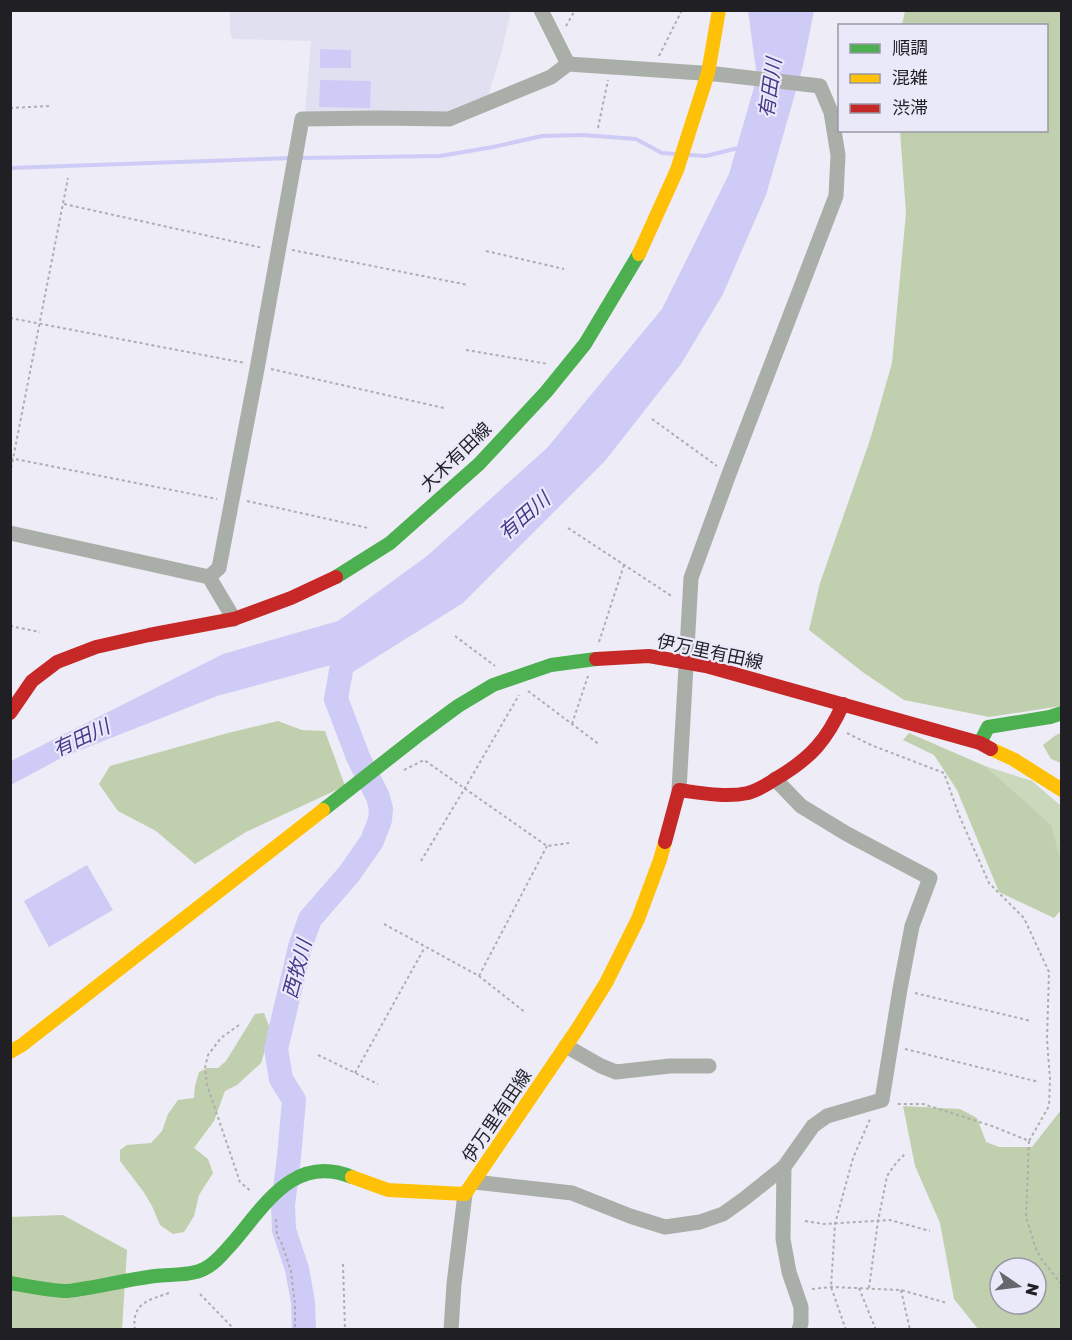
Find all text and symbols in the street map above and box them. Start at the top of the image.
legend [838,24,1048,132]
text: 順調 [892,36,928,58]
water label: 有田川 [753,55,785,119]
text: 混雑 [892,66,928,88]
text: 渋滞 [892,96,928,118]
street label: 大木有田線 [415,417,495,495]
water label: 有田川 [493,485,555,544]
street label: 伊万里有田線 [655,629,765,673]
water label: 有田川 [48,713,115,761]
water label: 西牧川 [277,935,316,1001]
street label: 伊万里有田線 [457,1065,535,1166]
north arrow [988,1256,1048,1316]
text: N [1021,1281,1044,1298]

